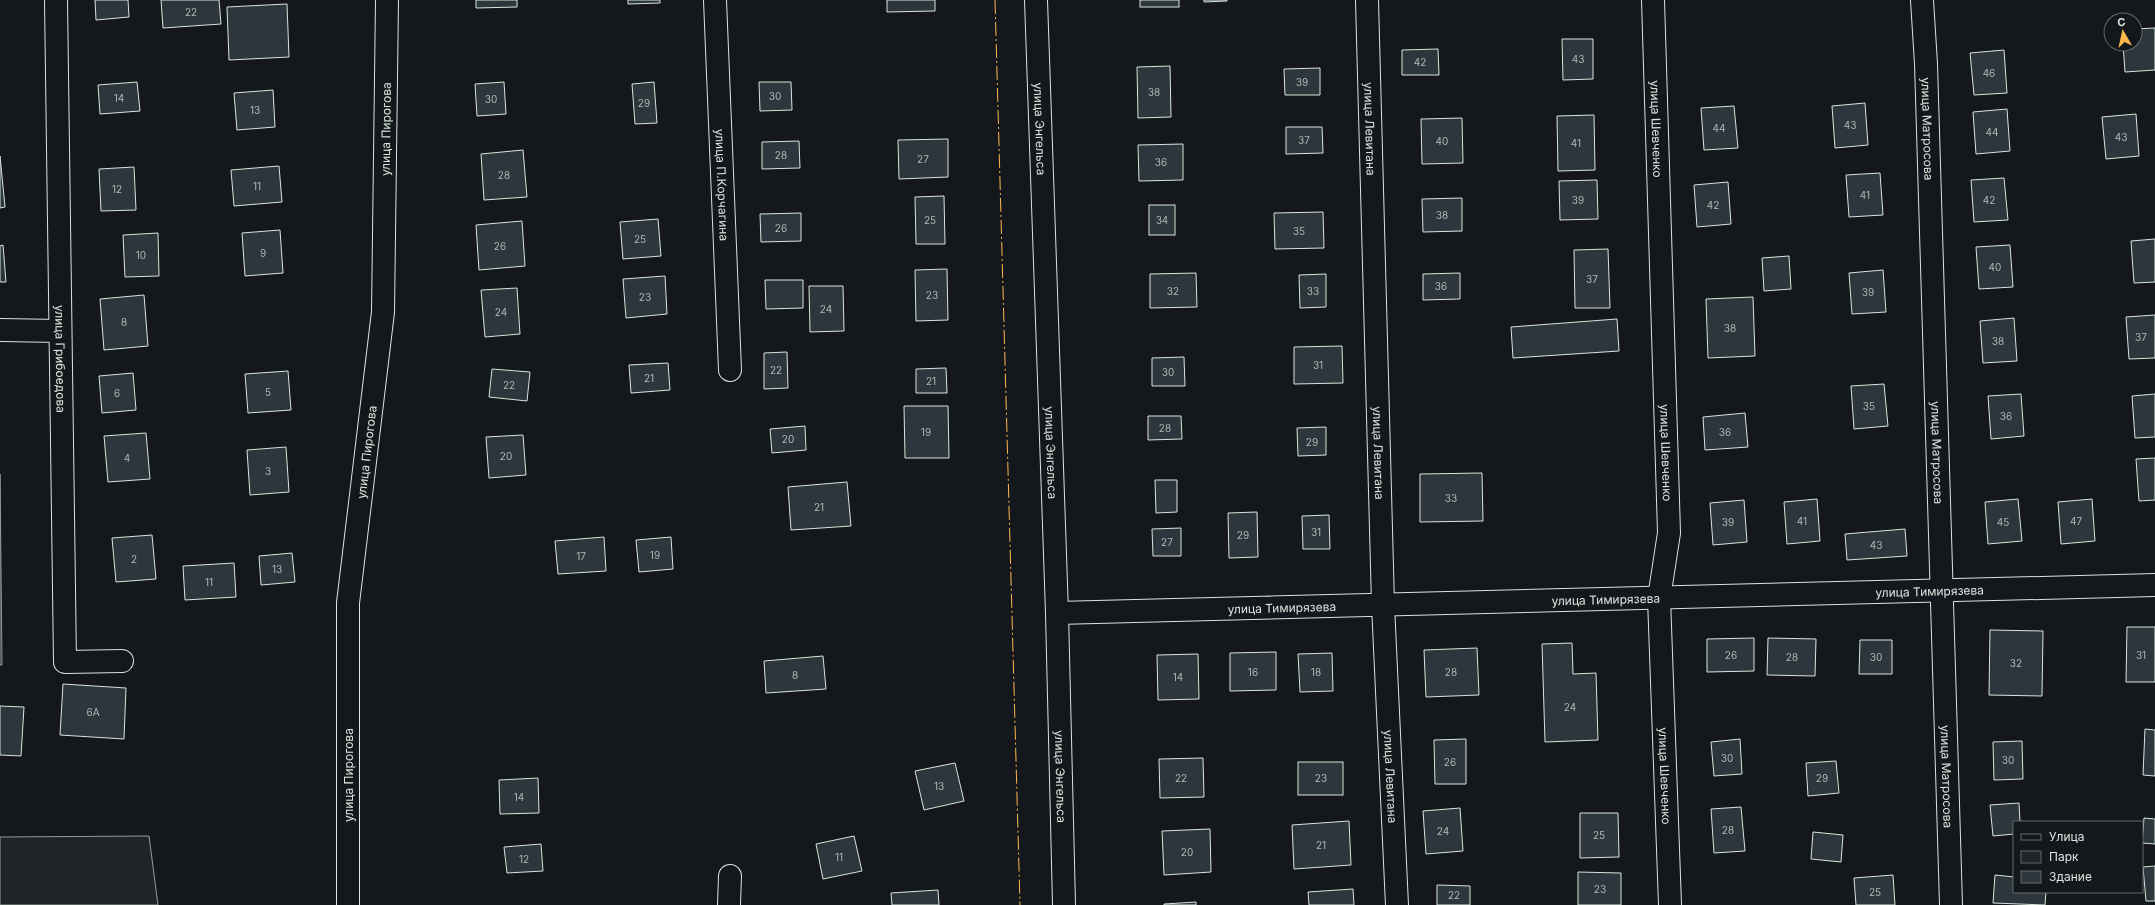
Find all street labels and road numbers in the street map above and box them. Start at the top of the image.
street label: улица Матросова [1919,77,1937,181]
street label: улица Шевченко [1648,80,1666,178]
street label: улица Пирогова [377,82,393,176]
street label: улица Энгельса [1031,82,1050,176]
street label: улица Левитана [1362,82,1379,176]
street label: улица П.Корчагина [713,128,732,241]
street label: улица Грибоедова [53,305,69,413]
street label: улица Матросова [1929,401,1947,504]
street label: улица Шевченко [1658,404,1676,502]
street label: улица Пирогова [353,405,379,500]
street label: улица Энгельса [1042,406,1061,499]
street label: улица Левитана [1370,406,1388,500]
street label: улица Тимирязева [1875,582,1984,600]
street label: улица Тимирязева [1551,590,1660,608]
street label: улица Тимирязева [1227,598,1336,616]
street label: улица Матросова [1938,725,1956,828]
street label: улица Шевченко [1656,727,1675,825]
street label: улица Пирогова [341,728,356,822]
street label: улица Энгельса [1052,730,1070,823]
street label: улица Левитана [1381,730,1401,824]

